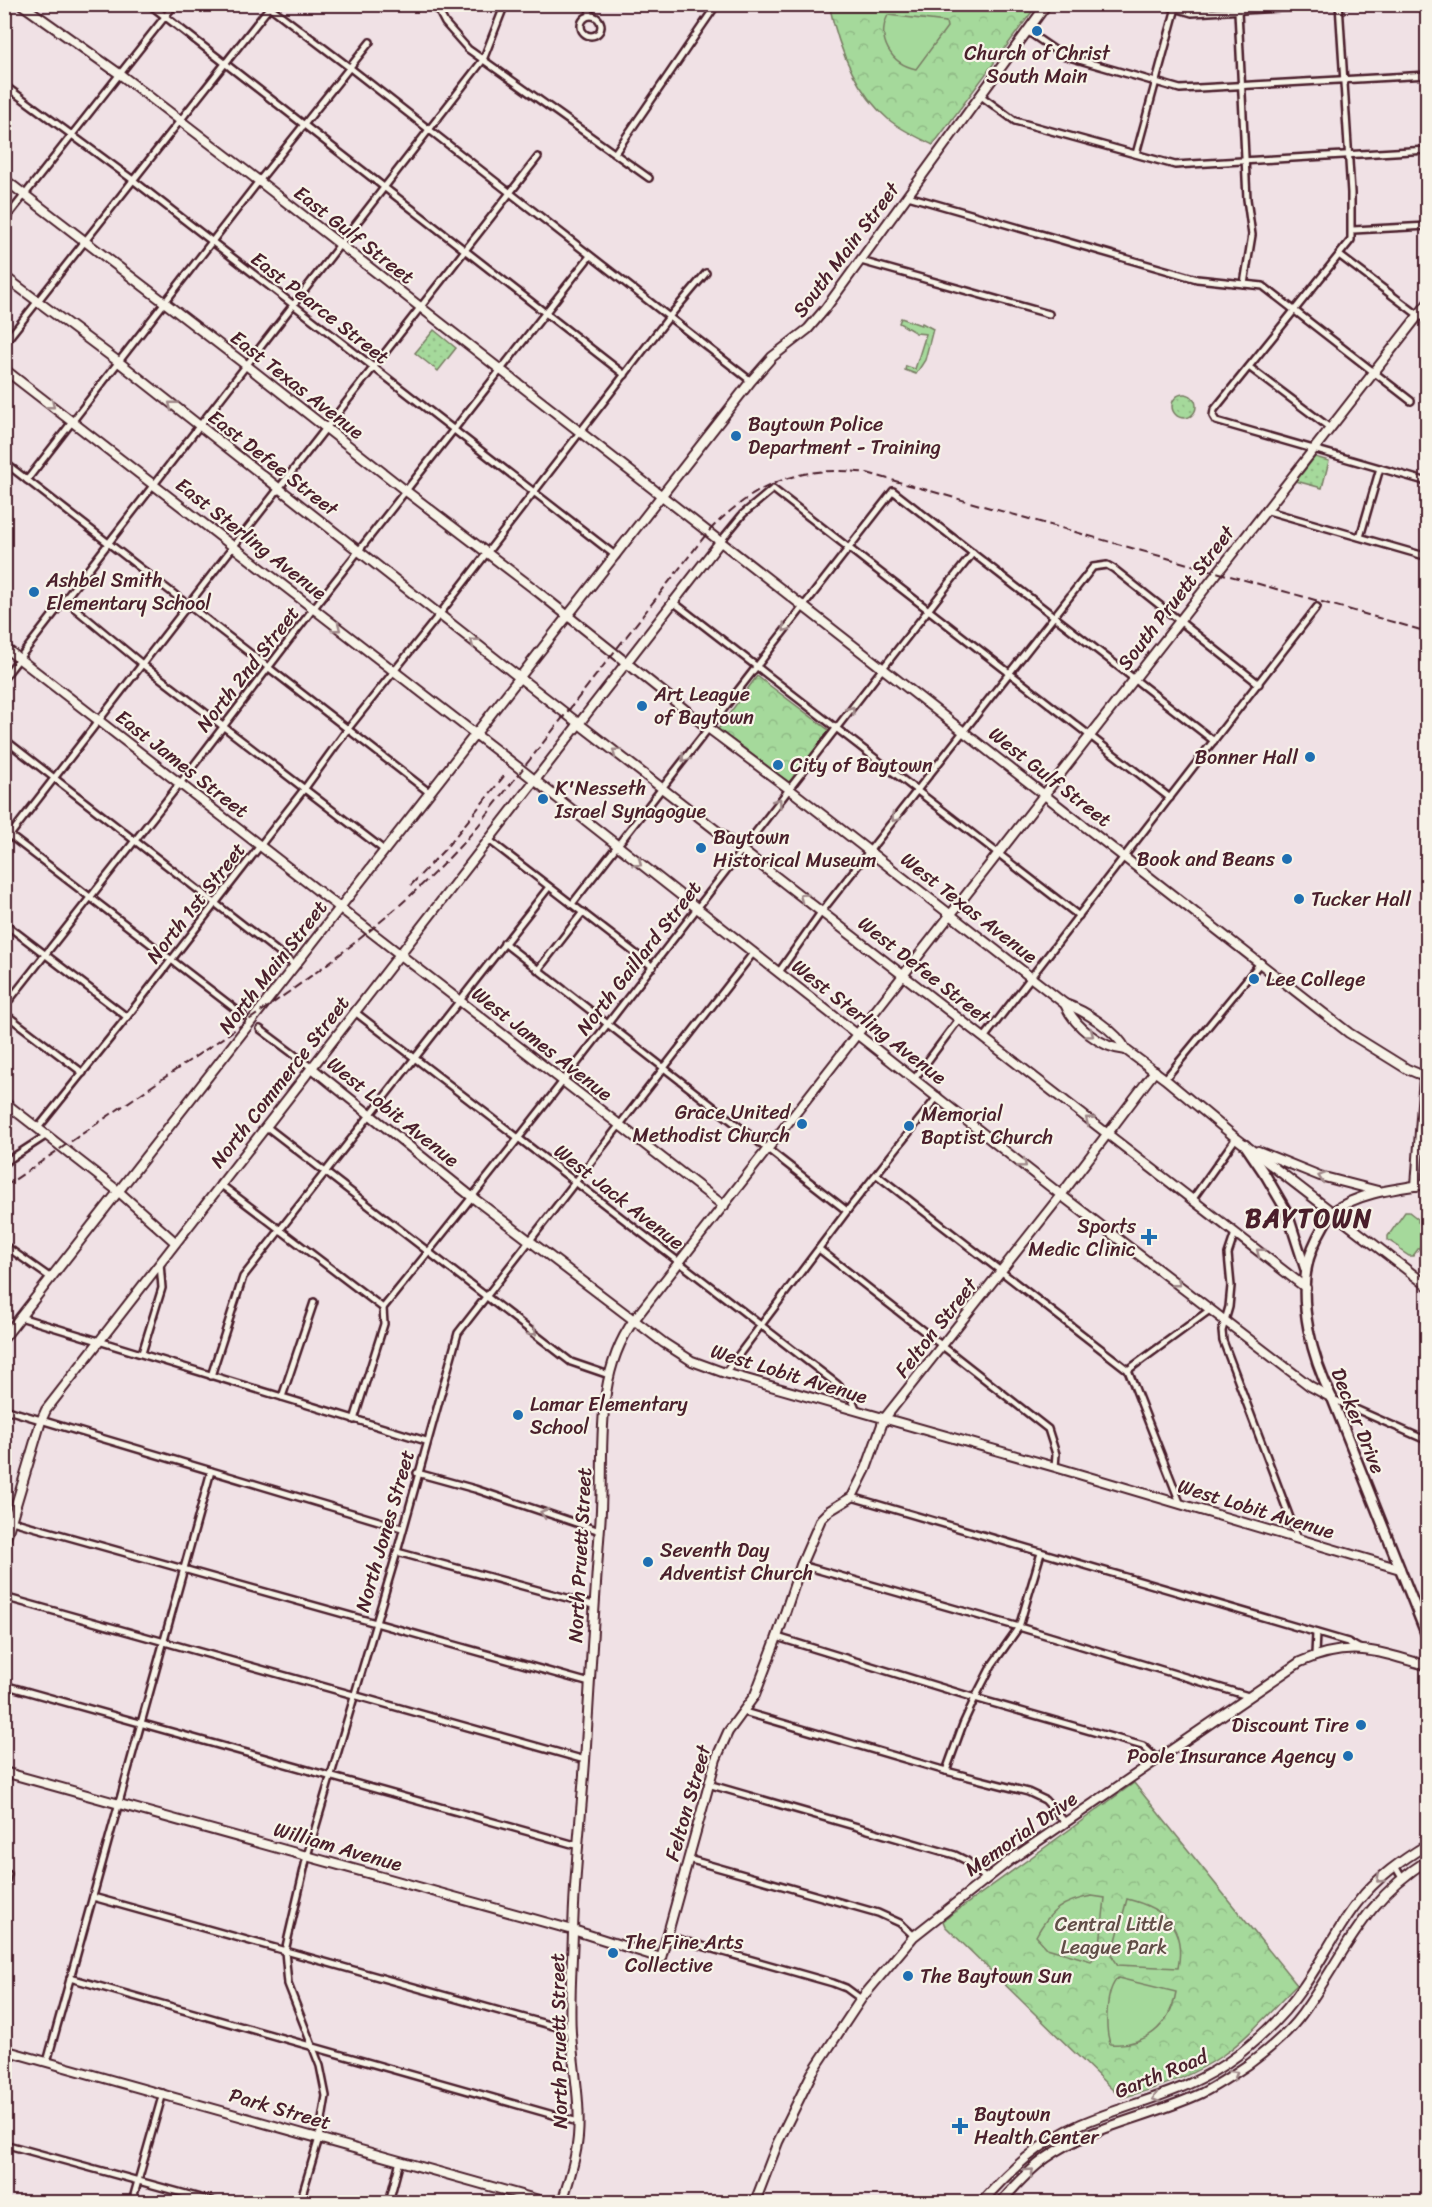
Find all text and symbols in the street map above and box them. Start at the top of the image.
marker: Church of Christ South Main [1030,24,1044,38]
place label: Church of Christ South Main [964,36,1111,94]
street label: South Main Street [783,174,909,325]
street label: East Gulf Street [286,176,423,294]
street label: East Pearce Street [243,242,397,374]
street label: East Texas Avenue [222,321,372,449]
one-way arrow [44,398,55,409]
street label: East Defee Street [200,401,347,526]
one-way arrow [168,402,179,413]
place label: Baytown Police Department - Training [748,407,941,465]
marker: Baytown Police Department - Training [729,429,743,443]
street label: East Sterling Avenue [167,468,335,610]
street label: South Pruett Street [1108,517,1245,678]
place label: Ashbel Smith Elementary School [45,563,211,621]
marker: Ashbel Smith Elementary School [27,585,41,599]
street label: North 2nd Street [187,598,309,740]
one-way arrow [331,620,342,631]
one-way arrow [782,621,793,632]
one-way arrow [470,639,481,650]
place label: Art League of Baytown [653,677,754,735]
marker: Art League of Baytown [635,699,649,713]
street label: East James Street [107,700,257,828]
one-way arrow [844,705,855,716]
street label: West Gulf Street [981,717,1120,837]
place label: Bonner Hall [1194,740,1299,775]
one-way arrow [611,748,622,759]
place label: City of Baytown [790,748,933,783]
marker: Bonner Hall [1303,750,1317,764]
one-way arrow [682,751,693,762]
marker: City of Baytown [771,758,785,772]
place label: K'Nesseth Israel Synagogue [554,771,706,829]
marker: K'Nesseth Israel Synagogue [536,792,550,806]
one-way arrow [770,798,781,809]
one-way arrow [892,812,903,823]
place label: Baytown Historical Museum [713,820,876,878]
street label: North 1st Street [137,834,255,971]
marker: Baytown Historical Museum [694,841,708,855]
place label: Book and Beans [1137,842,1276,877]
street label: West Texas Avenue [893,843,1046,973]
marker: Book and Beans [1280,852,1294,866]
one-way arrow [631,855,642,866]
street label: North Gaillard Street [567,873,711,1043]
place label: Tucker Hall [1311,882,1412,917]
street label: North Main Street [209,892,337,1042]
marker: Tucker Hall [1292,892,1306,906]
one-way arrow [799,893,810,904]
street label: West Defee Street [850,907,999,1034]
street label: West Sterling Avenue [784,950,955,1094]
place label: Lee College [1266,962,1365,997]
marker: Lee College [1247,972,1261,986]
street label: West James Avenue [464,977,621,1111]
street label: North Commerce Street [201,988,359,1176]
one-way arrow [1083,1027,1094,1038]
street label: West Lobit Avenue [319,1047,467,1177]
place label: Grace United Methodist Church [632,1095,791,1153]
place label: Memorial Baptist Church [921,1097,1053,1155]
marker: Grace United Methodist Church [795,1117,809,1131]
one-way arrow [1085,1117,1096,1128]
marker: Memorial Baptist Church [902,1119,916,1133]
street label: West Jack Avenue [546,1135,692,1259]
one-way arrow [1016,1157,1027,1168]
one-way arrow [1317,1172,1328,1184]
district label: BAYTOWN [1245,1195,1373,1241]
place label: Sports Medic Clinic [1028,1209,1137,1267]
marker: Sports Medic Clinic [1140,1228,1158,1246]
one-way arrow [1255,1249,1266,1260]
street label: Felton Street [885,1269,987,1386]
one-way arrow [1170,1276,1181,1287]
one-way arrow [526,1325,537,1336]
street label: West Lobit Avenue [706,1334,872,1415]
street label: Decker Drive [1321,1363,1395,1479]
place label: Lamar Elementary School [530,1387,688,1445]
marker: Lamar Elementary School [511,1408,525,1422]
street label: North Jones Street [345,1446,425,1616]
street label: North Pruett Street [558,1466,602,1644]
street label: West Lobit Avenue [1173,1469,1339,1550]
one-way arrow [539,1508,550,1520]
place label: Seventh Day Adventist Church [659,1533,813,1591]
marker: Seventh Day Adventist Church [641,1555,655,1569]
place label: Discount Tire [1232,1708,1349,1743]
marker: Discount Tire [1354,1718,1368,1732]
place label: Poole Insurance Agency [1127,1739,1337,1774]
street label: Felton Street [655,1740,722,1865]
marker: Poole Insurance Agency [1341,1749,1355,1763]
street label: Memorial Drive [957,1782,1085,1886]
street label: William Avenue [270,1812,407,1882]
one-way arrow [1377,1872,1387,1883]
park label: Central Little League Park [1055,1907,1173,1965]
place label: The Fine Arts Collective [625,1925,744,1983]
marker: The Fine Arts Collective [606,1946,620,1960]
street label: North Pruett Street [540,1953,578,2129]
place label: The Baytown Sun [920,1959,1072,1994]
marker: The Baytown Sun [901,1969,915,1983]
street label: Garth Road [1109,2039,1214,2109]
one-way arrow [1228,2069,1238,2081]
street label: Park Street [225,2078,335,2140]
one-way arrow [1151,2090,1162,2103]
place label: Baytown Health Center [974,2097,1100,2155]
marker: Baytown Health Center [951,2117,969,2135]
one-way arrow [1023,2168,1034,2179]

